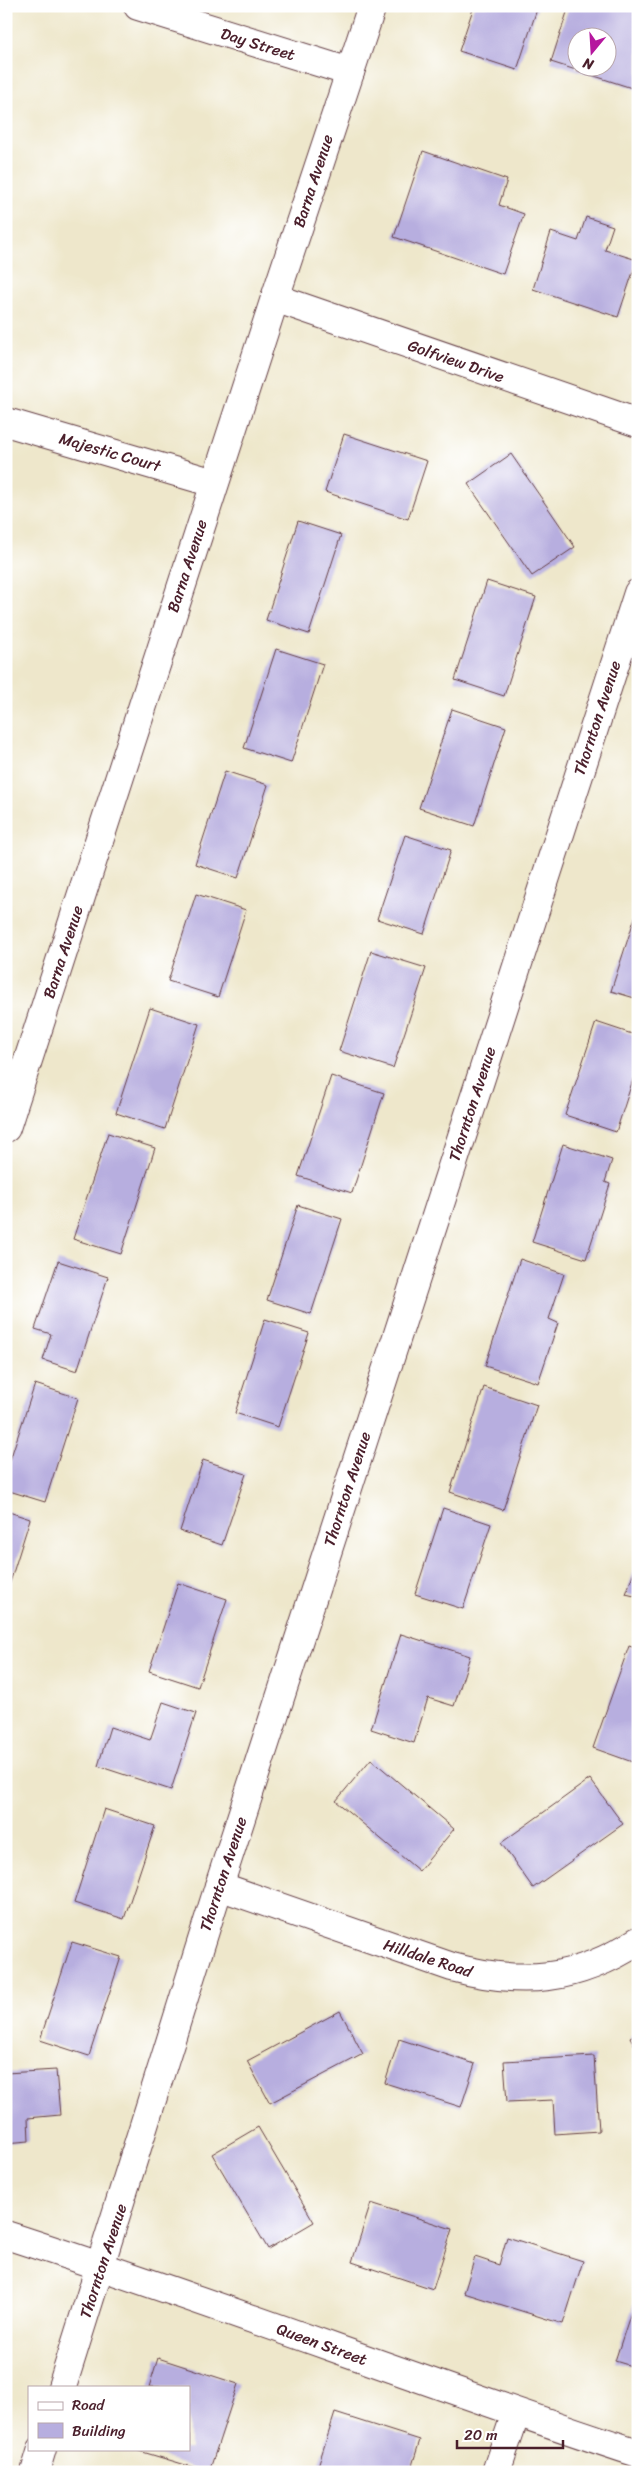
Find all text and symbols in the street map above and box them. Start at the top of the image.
street label: Day Street [217,19,299,69]
north arrow [566,28,616,78]
text: N [579,50,598,78]
street label: Barna Avenue [284,131,342,231]
street label: Golfview Drive [404,331,508,391]
street label: Majestic Court [56,424,165,481]
street label: Barna Avenue [158,516,216,616]
street label: Thornton Avenue [565,657,629,779]
street label: Barna Avenue [34,902,92,1002]
street label: Thornton Avenue [440,1043,504,1165]
street label: Thornton Avenue [315,1428,379,1550]
street label: Thornton Avenue [191,1813,255,1935]
street label: Hilldale Road [380,1930,478,1986]
street label: Thornton Avenue [71,2200,135,2322]
street label: Queen Street [273,2314,371,2374]
legend [28,2386,190,2450]
text: Road [72,2392,105,2418]
text: Building [72,2418,126,2444]
scale bar [457,2418,563,2450]
text: 20 m [464,2422,498,2448]

